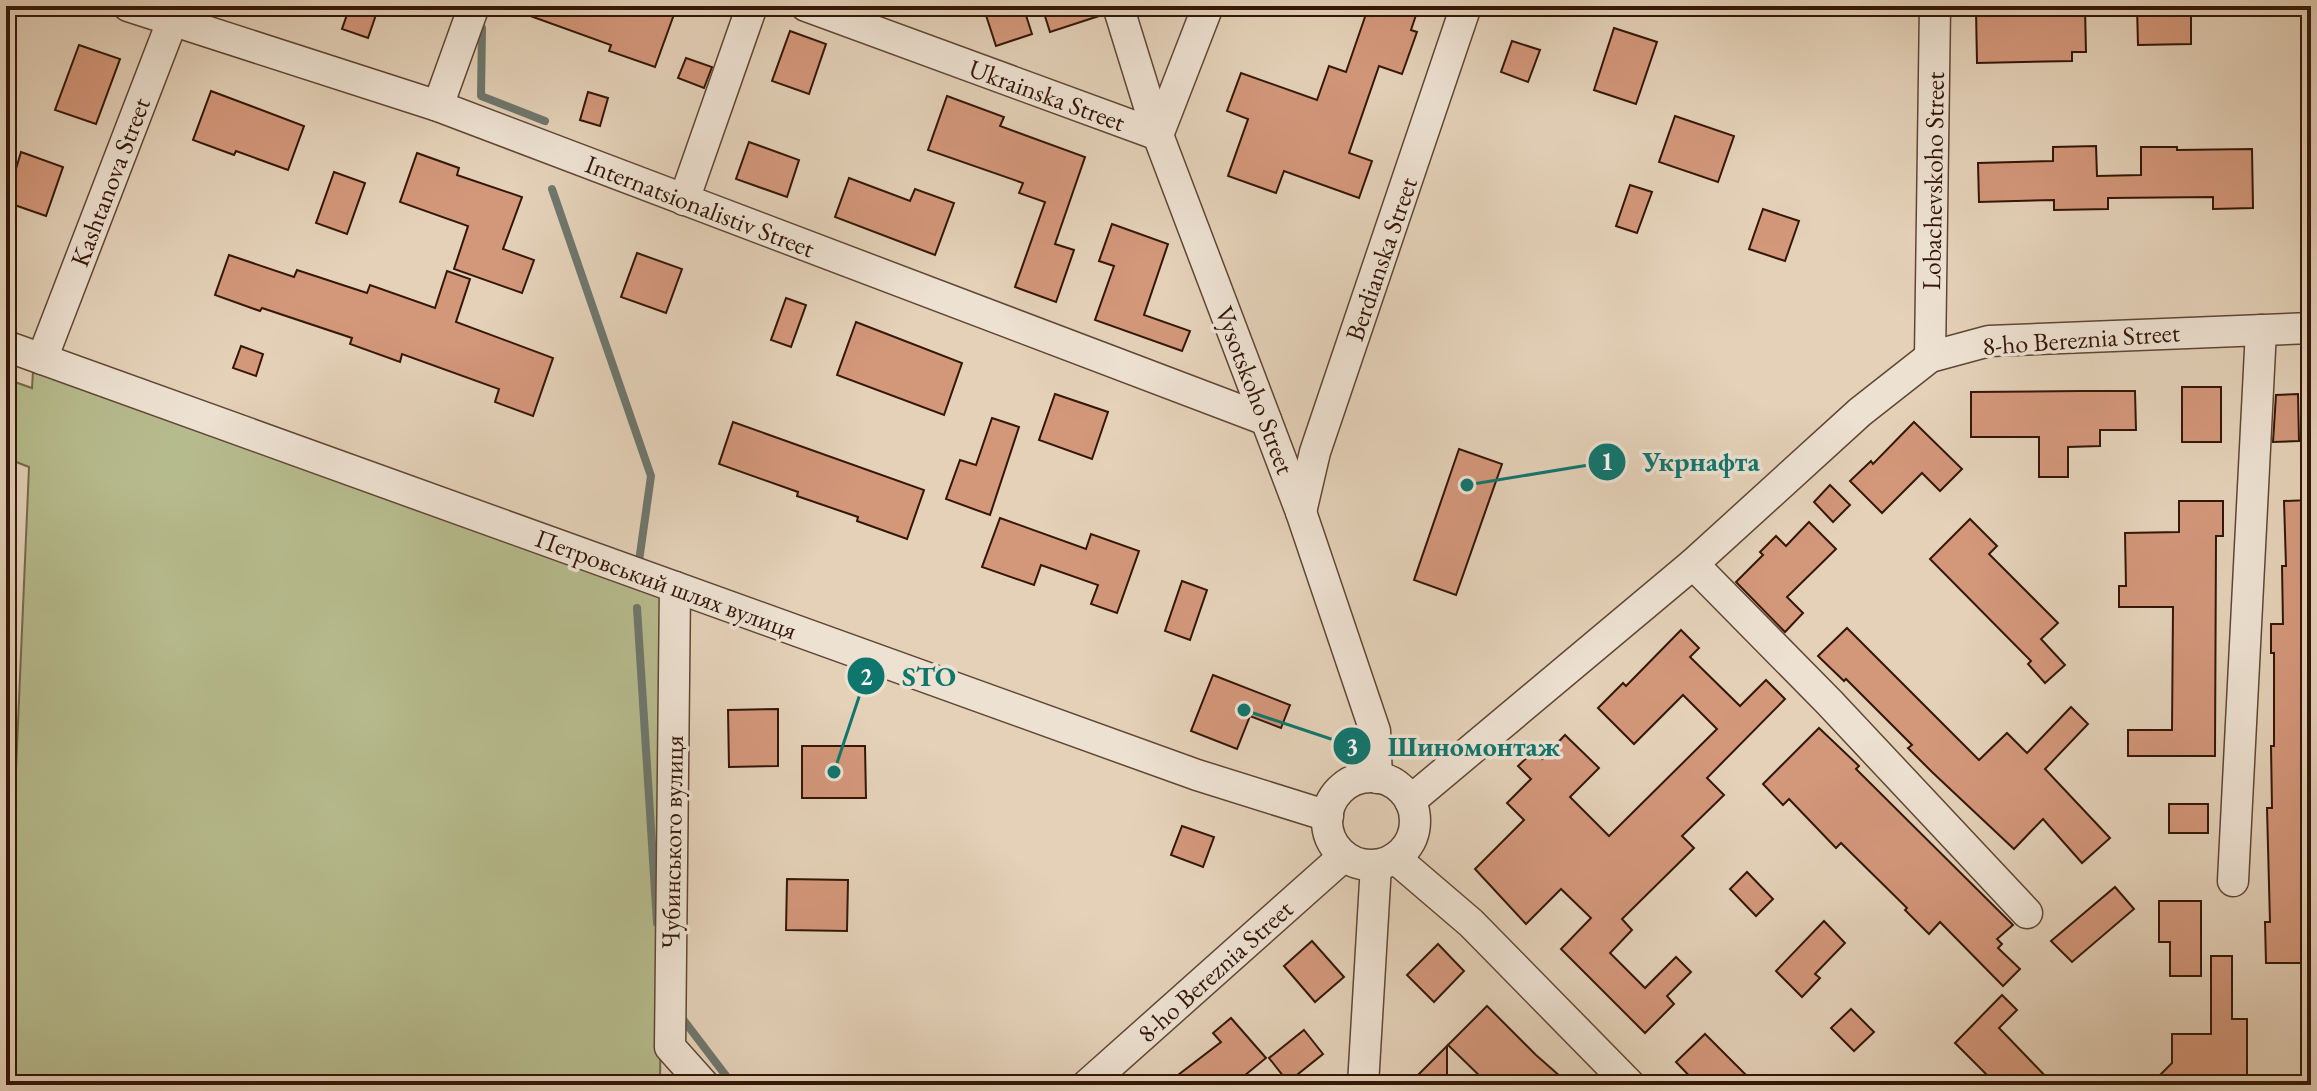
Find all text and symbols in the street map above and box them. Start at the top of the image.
street label: Ukrainska Street [964,51,1130,139]
street label: Lobachevskoho Street [1914,71,1952,291]
street label: Kashtanova Street [62,93,158,271]
street label: Internatsionalistiv Street [581,147,819,265]
street label: Berdianska Street [1337,173,1425,345]
street label: Vysotskoho Street [1207,301,1303,479]
street label: 8-ho Bereznia Street [1981,315,2181,363]
callout: Укрнафта [1587,436,1776,488]
text: Укрнафта [1641,443,1760,479]
text: 1 [1601,446,1613,477]
street label: Петровський шлях вулиця [530,521,802,647]
callout: STO [846,650,972,702]
text: STO [902,658,956,694]
text: 2 [860,661,873,692]
callout: Шиномонтаж [1332,720,1576,772]
text: Шиномонтаж [1388,728,1561,764]
text: 3 [1346,731,1358,762]
street label: Чубинського вулиця [653,735,691,949]
street label: 8-ho Bereznia Street [1130,892,1300,1050]

